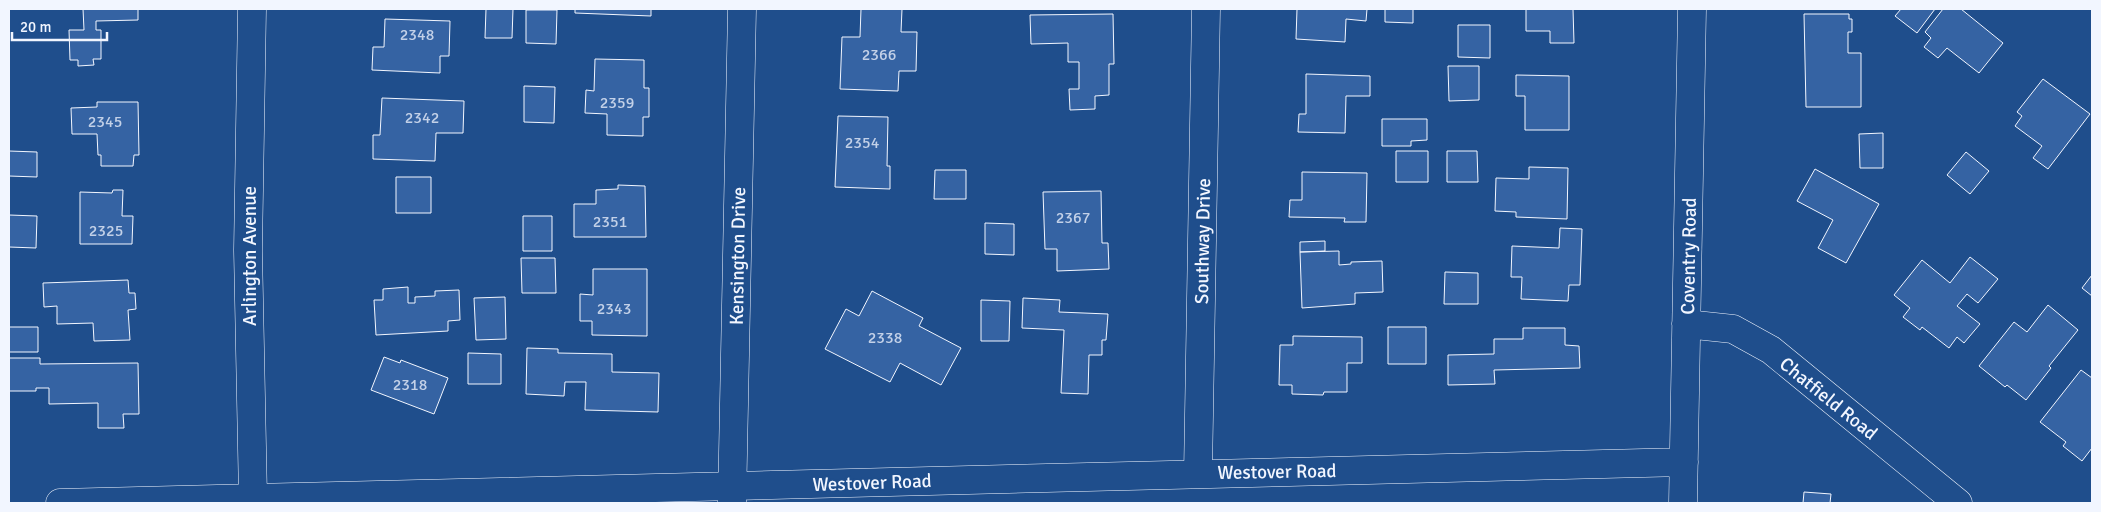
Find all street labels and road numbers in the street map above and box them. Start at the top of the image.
street label: Southway Drive [1190,178,1216,304]
street label: Arlington Avenue [238,186,262,326]
street label: Kensington Drive [725,187,751,325]
street label: Coventry Road [1676,197,1702,315]
street label: Chatfield Road [1775,352,1882,446]
street label: Westover Road [1217,459,1337,485]
street label: Westover Road [812,469,932,497]

